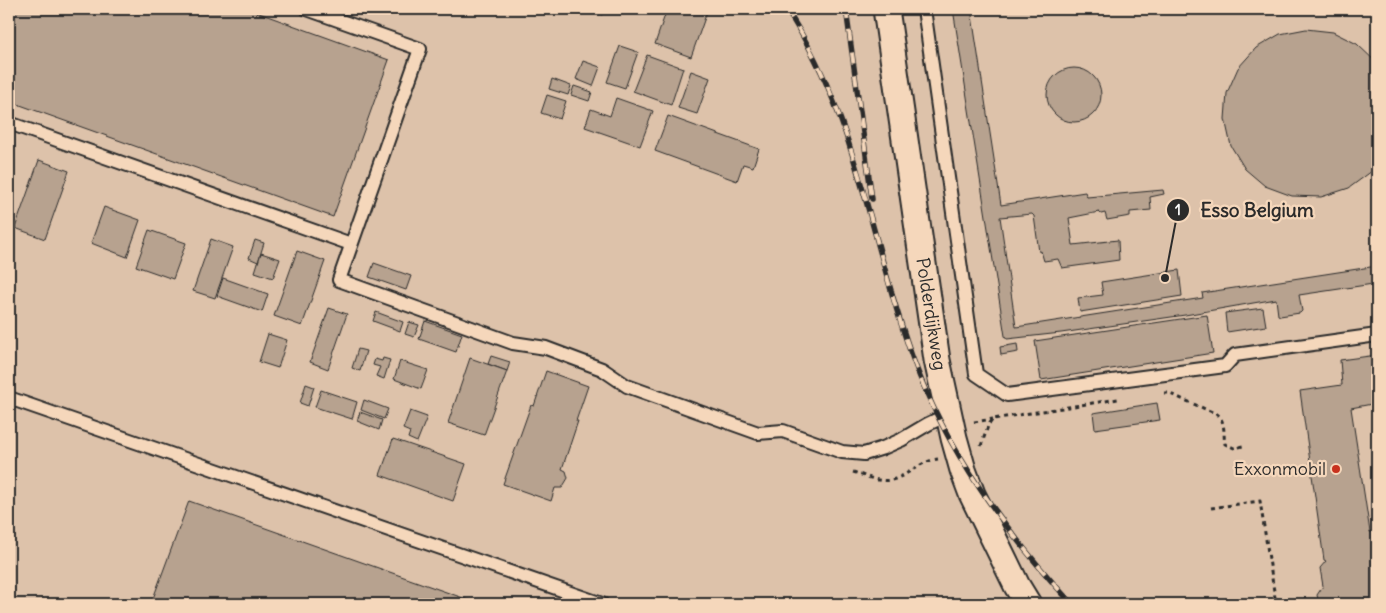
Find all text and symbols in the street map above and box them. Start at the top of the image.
callout: Esso Belgium [1166,193,1324,227]
text: Esso Belgium [1200,198,1314,222]
text: 1 [1175,200,1181,219]
street label: Polderdijkweg [911,256,952,372]
place label: Exxonmobil [1234,457,1326,480]
marker: Exxonmobil [1330,463,1342,475]

